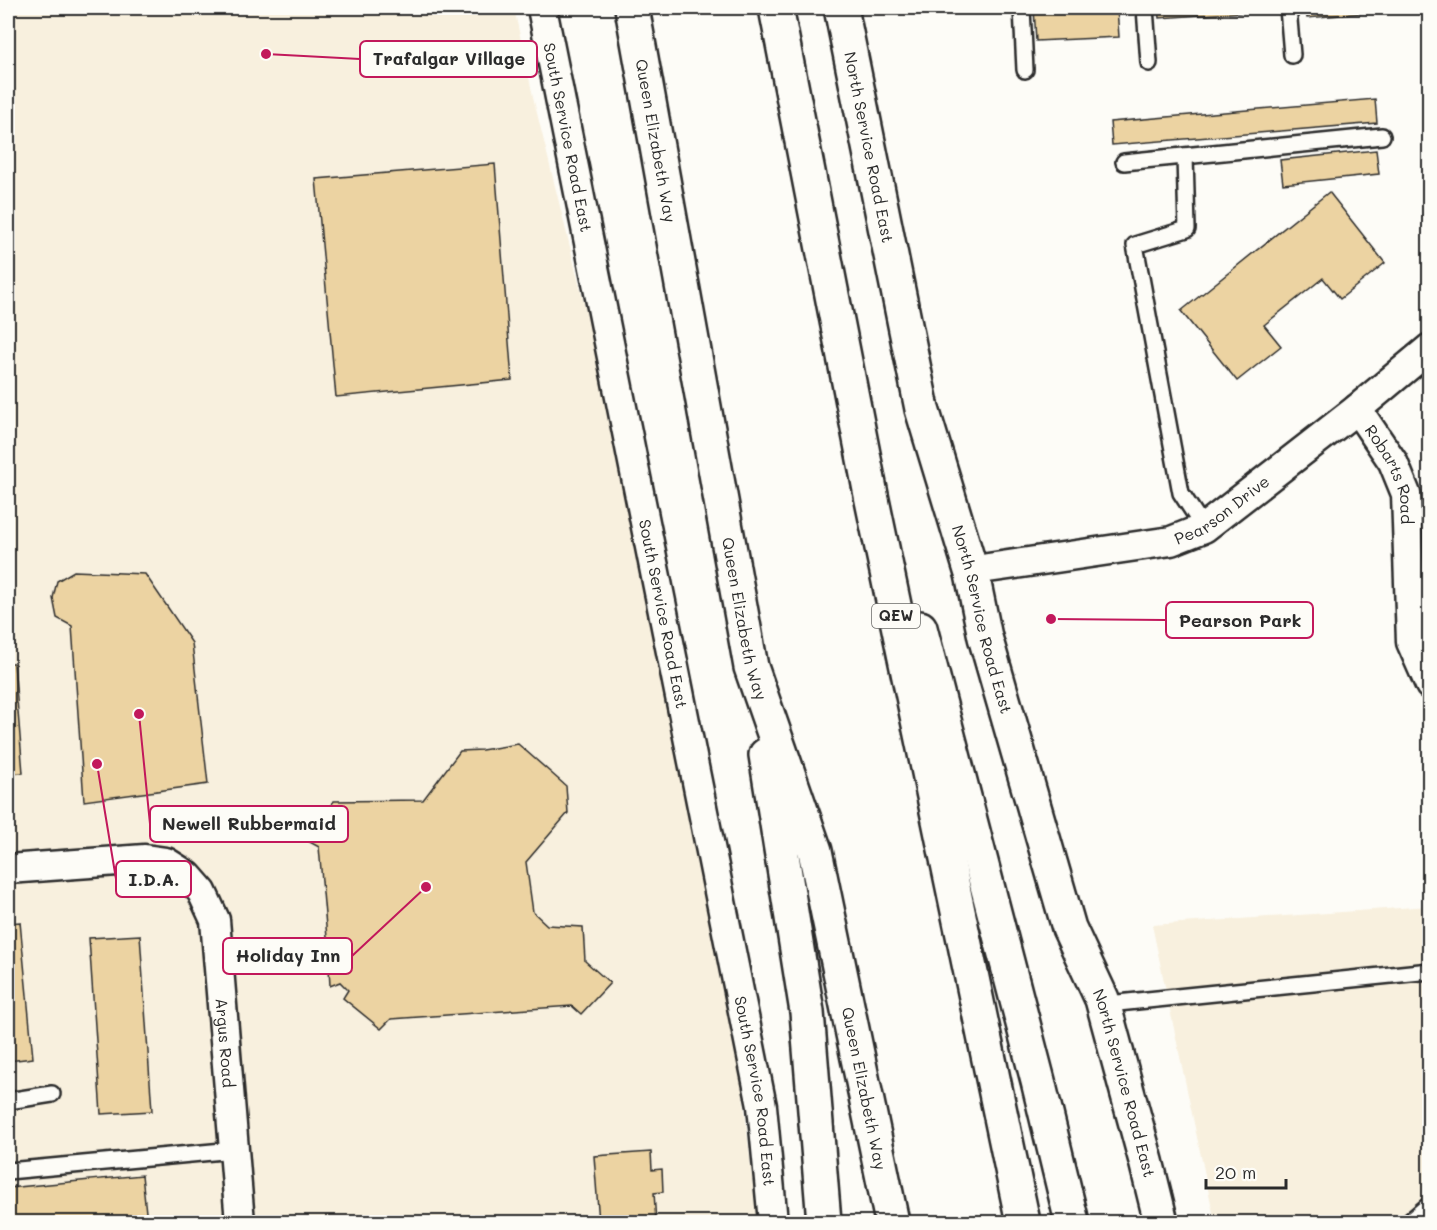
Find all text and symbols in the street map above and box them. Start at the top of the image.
callout: Trafalgar Village [360,41,537,77]
street label: South Service Road East [539,41,598,234]
text: Trafalgar Village [373,46,526,70]
street label: North Service Road East [840,50,899,244]
street label: Queen Elizabeth Way [631,57,682,224]
street label: Robarts Road [1361,420,1418,525]
street label: Pearson Drive [1171,470,1273,549]
street label: South Service Road East [635,518,693,710]
street label: North Service Road East [948,522,1018,716]
street label: Queen Elizabeth Way [718,536,773,703]
callout: Pearson Park [1166,602,1313,638]
road number: QEW [872,604,920,628]
text: Pearson Park [1179,608,1301,632]
callout: Newell Rubbermaid [150,806,348,842]
text: Newell Rubbermaid [162,811,336,835]
callout: I.D.A. [116,861,191,897]
text: I.D.A. [128,867,180,891]
callout: Holiday Inn [223,938,352,974]
text: Holiday Inn [236,943,340,967]
street label: North Service Road East [1089,985,1161,1179]
street label: South Service Road East [730,994,781,1187]
street label: Argus Road [211,997,240,1088]
street label: Queen Elizabeth Way [838,1005,892,1172]
scale bar [1206,1152,1286,1190]
text: 20 m [1215,1160,1256,1184]

